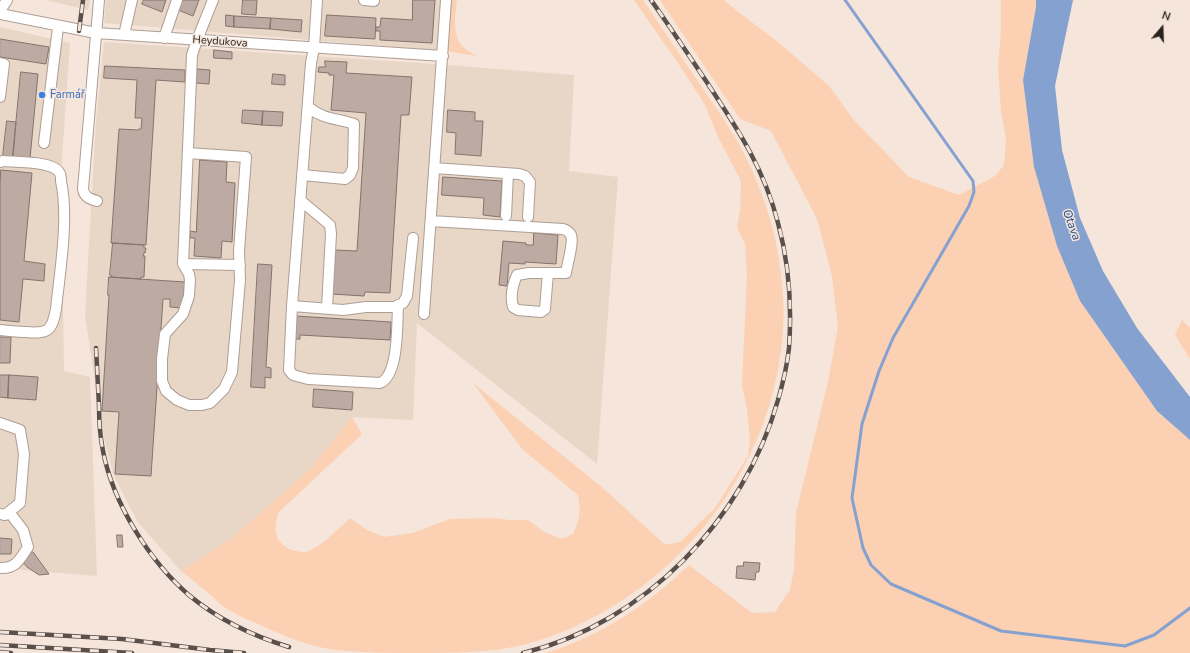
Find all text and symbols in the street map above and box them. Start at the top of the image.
north arrow [1142,8,1182,48]
text: N [1160,8,1172,25]
street label: Heydukova [192,33,248,51]
place label: Farmář [50,88,85,102]
marker: Farmář [37,90,47,100]
water label: Otava [1059,207,1083,243]

